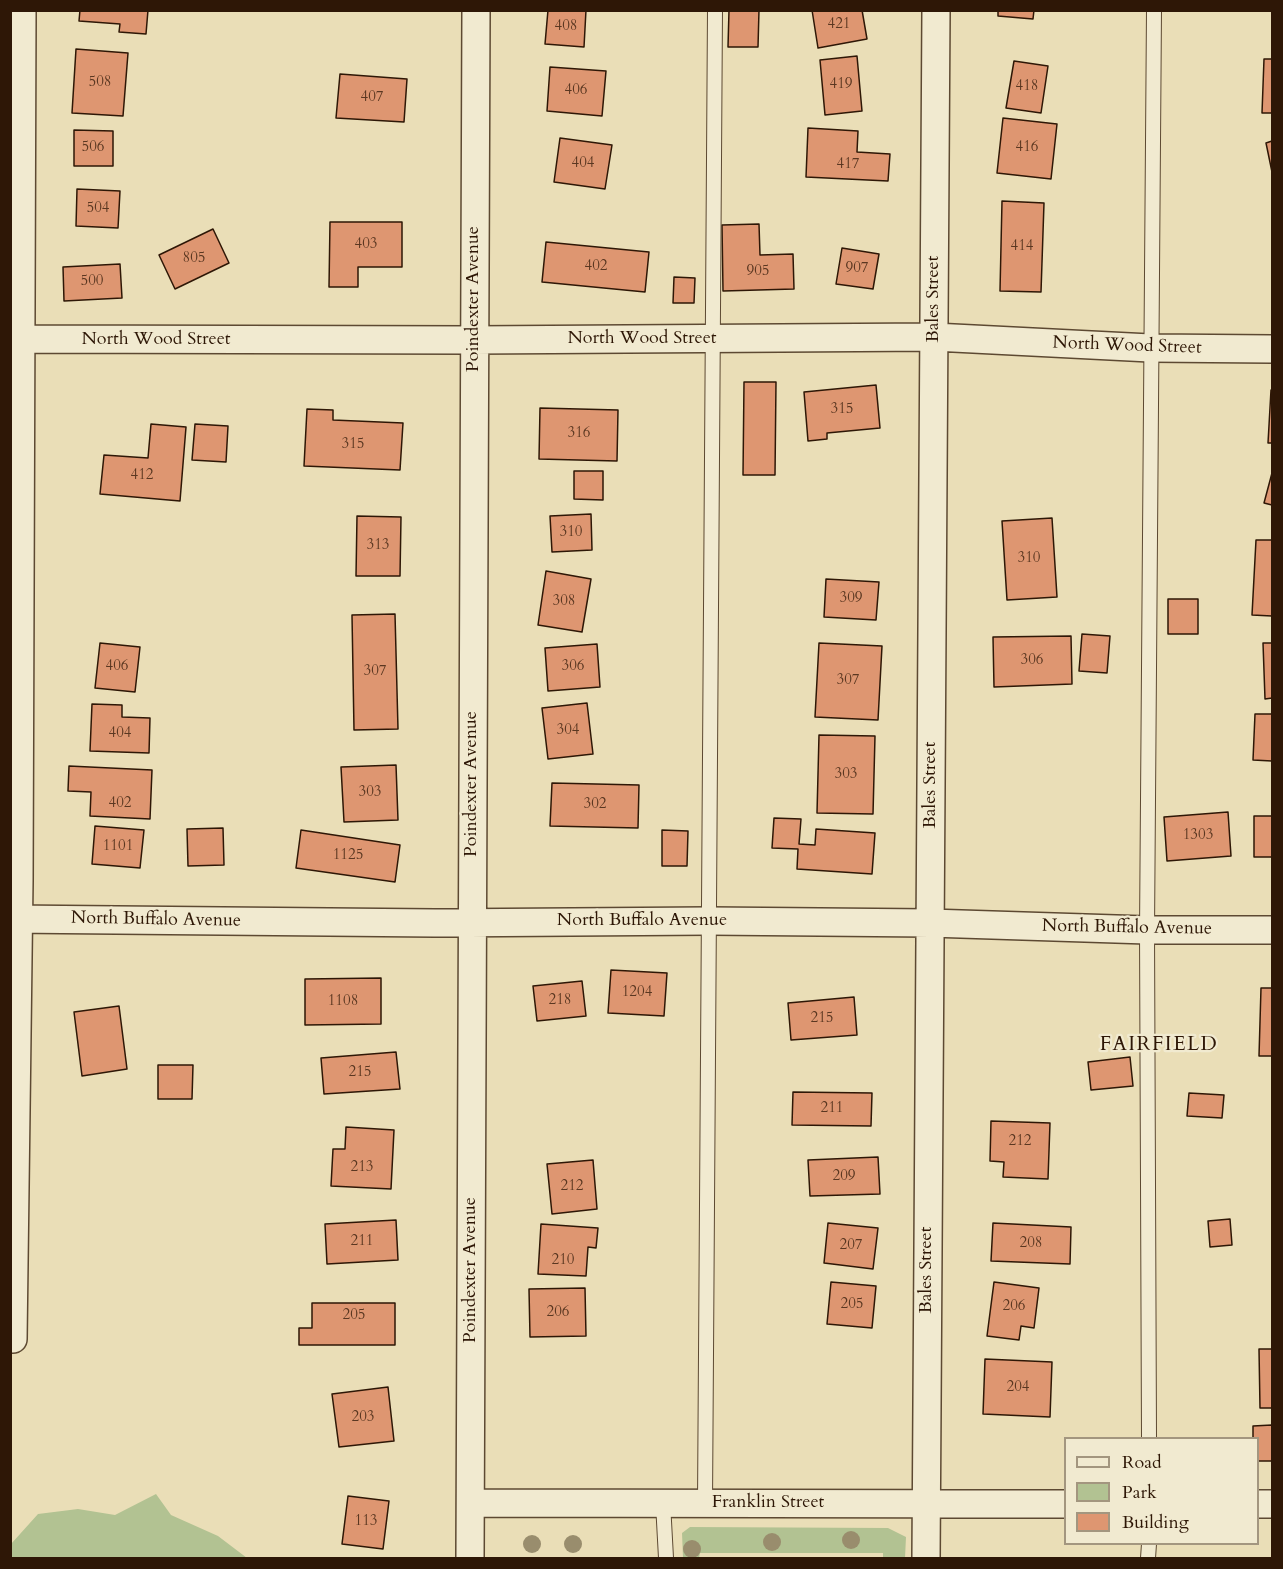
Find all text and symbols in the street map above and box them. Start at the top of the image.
house number: 421 [827,16,851,34]
house number: 408 [554,18,578,36]
house number: 508 [88,74,112,92]
house number: 419 [829,76,853,94]
house number: 418 [1015,78,1039,96]
house number: 406 [564,82,588,100]
house number: 407 [360,89,384,107]
house number: 506 [81,139,105,157]
house number: 416 [1015,139,1039,157]
house number: 404 [571,155,595,173]
house number: 417 [836,156,860,174]
house number: 504 [86,200,110,218]
street label: Poindexter Avenue [463,226,485,372]
house number: 403 [354,236,378,254]
house number: 414 [1010,238,1034,256]
house number: 805 [182,250,206,268]
street label: Bales Street [923,256,945,342]
house number: 402 [584,258,608,276]
house number: 907 [845,260,869,278]
house number: 905 [746,263,770,281]
house number: 500 [80,273,104,291]
street label: North Wood Street [567,328,717,350]
street label: North Wood Street [81,329,231,351]
street label: North Wood Street [1052,333,1202,359]
house number: 315 [830,401,854,419]
house number: 316 [567,425,591,443]
house number: 315 [341,436,365,454]
house number: 412 [130,467,154,485]
house number: 310 [559,524,583,542]
house number: 313 [366,537,390,555]
house number: 310 [1017,550,1041,568]
house number: 309 [839,590,863,608]
house number: 308 [552,593,576,611]
house number: 306 [1020,652,1044,670]
house number: 406 [105,658,129,676]
house number: 306 [561,658,585,676]
house number: 307 [363,663,387,681]
house number: 307 [836,672,860,690]
street label: Poindexter Avenue [461,711,483,857]
house number: 304 [556,722,580,740]
house number: 404 [108,725,132,743]
street label: Bales Street [920,742,942,828]
house number: 303 [834,766,858,784]
house number: 303 [358,784,382,802]
house number: 402 [108,795,132,813]
house number: 302 [583,796,607,814]
house number: 1303 [1183,827,1213,845]
house number: 1101 [103,838,133,856]
house number: 1125 [333,847,363,865]
street label: North Buffalo Avenue [71,908,241,932]
street label: North Buffalo Avenue [557,910,727,932]
street label: North Buffalo Avenue [1042,916,1212,940]
house number: 1204 [622,984,652,1002]
house number: 218 [548,992,572,1010]
house number: 1108 [328,993,358,1011]
house number: 215 [810,1010,834,1028]
district label: FAIRFIELD [1100,1033,1218,1057]
house number: 215 [348,1064,372,1082]
house number: 211 [820,1100,844,1118]
house number: 212 [1008,1133,1032,1151]
house number: 213 [350,1159,374,1177]
house number: 209 [832,1168,856,1186]
house number: 212 [560,1178,584,1196]
street label: Poindexter Avenue [460,1197,482,1343]
street label: Bales Street [916,1227,938,1313]
house number: 211 [350,1233,374,1251]
house number: 208 [1019,1235,1043,1253]
house number: 207 [839,1237,863,1255]
house number: 210 [551,1252,575,1270]
house number: 205 [840,1296,864,1314]
house number: 206 [1002,1298,1026,1316]
house number: 206 [546,1304,570,1322]
house number: 205 [342,1307,366,1325]
house number: 204 [1006,1379,1030,1397]
house number: 203 [351,1409,375,1427]
legend [1064,1437,1259,1545]
text: Road [1122,1450,1162,1475]
text: Park [1122,1480,1157,1505]
street label: Franklin Street [712,1492,824,1514]
text: Building [1122,1510,1189,1535]
house number: 113 [354,1513,378,1531]

